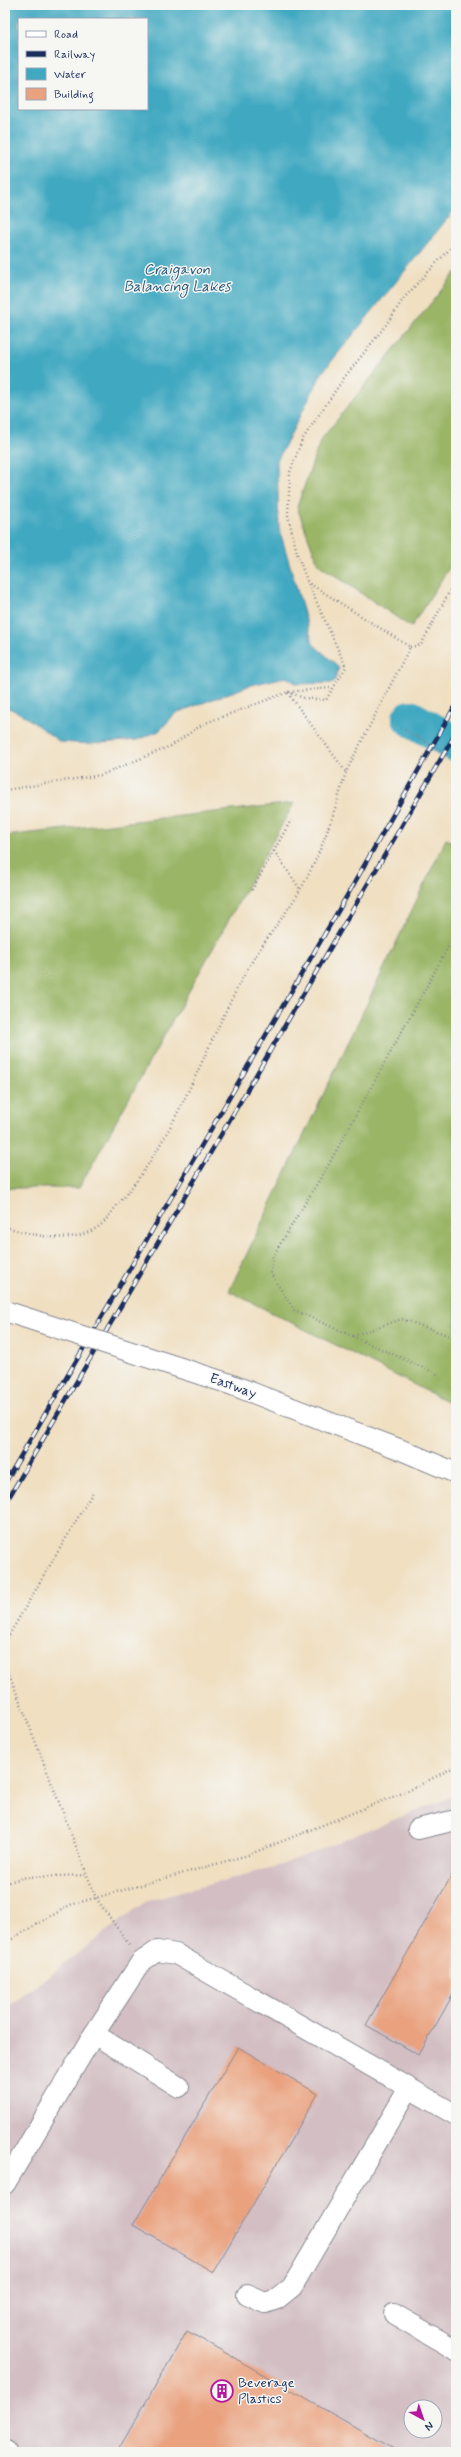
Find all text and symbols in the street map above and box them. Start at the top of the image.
legend [18,18,148,110]
text: Road [54,27,78,43]
text: Railway [54,47,96,63]
text: Water [54,67,86,83]
text: Building [54,87,94,104]
water label: Craigavon Balancing Lakes [124,260,232,298]
street label: Eastway [207,1369,259,1403]
place label: Beverage Plastics [238,2374,294,2408]
building icon: Beverage Plastics [209,2378,235,2404]
north arrow [403,2399,443,2439]
text: N [421,2418,436,2434]

